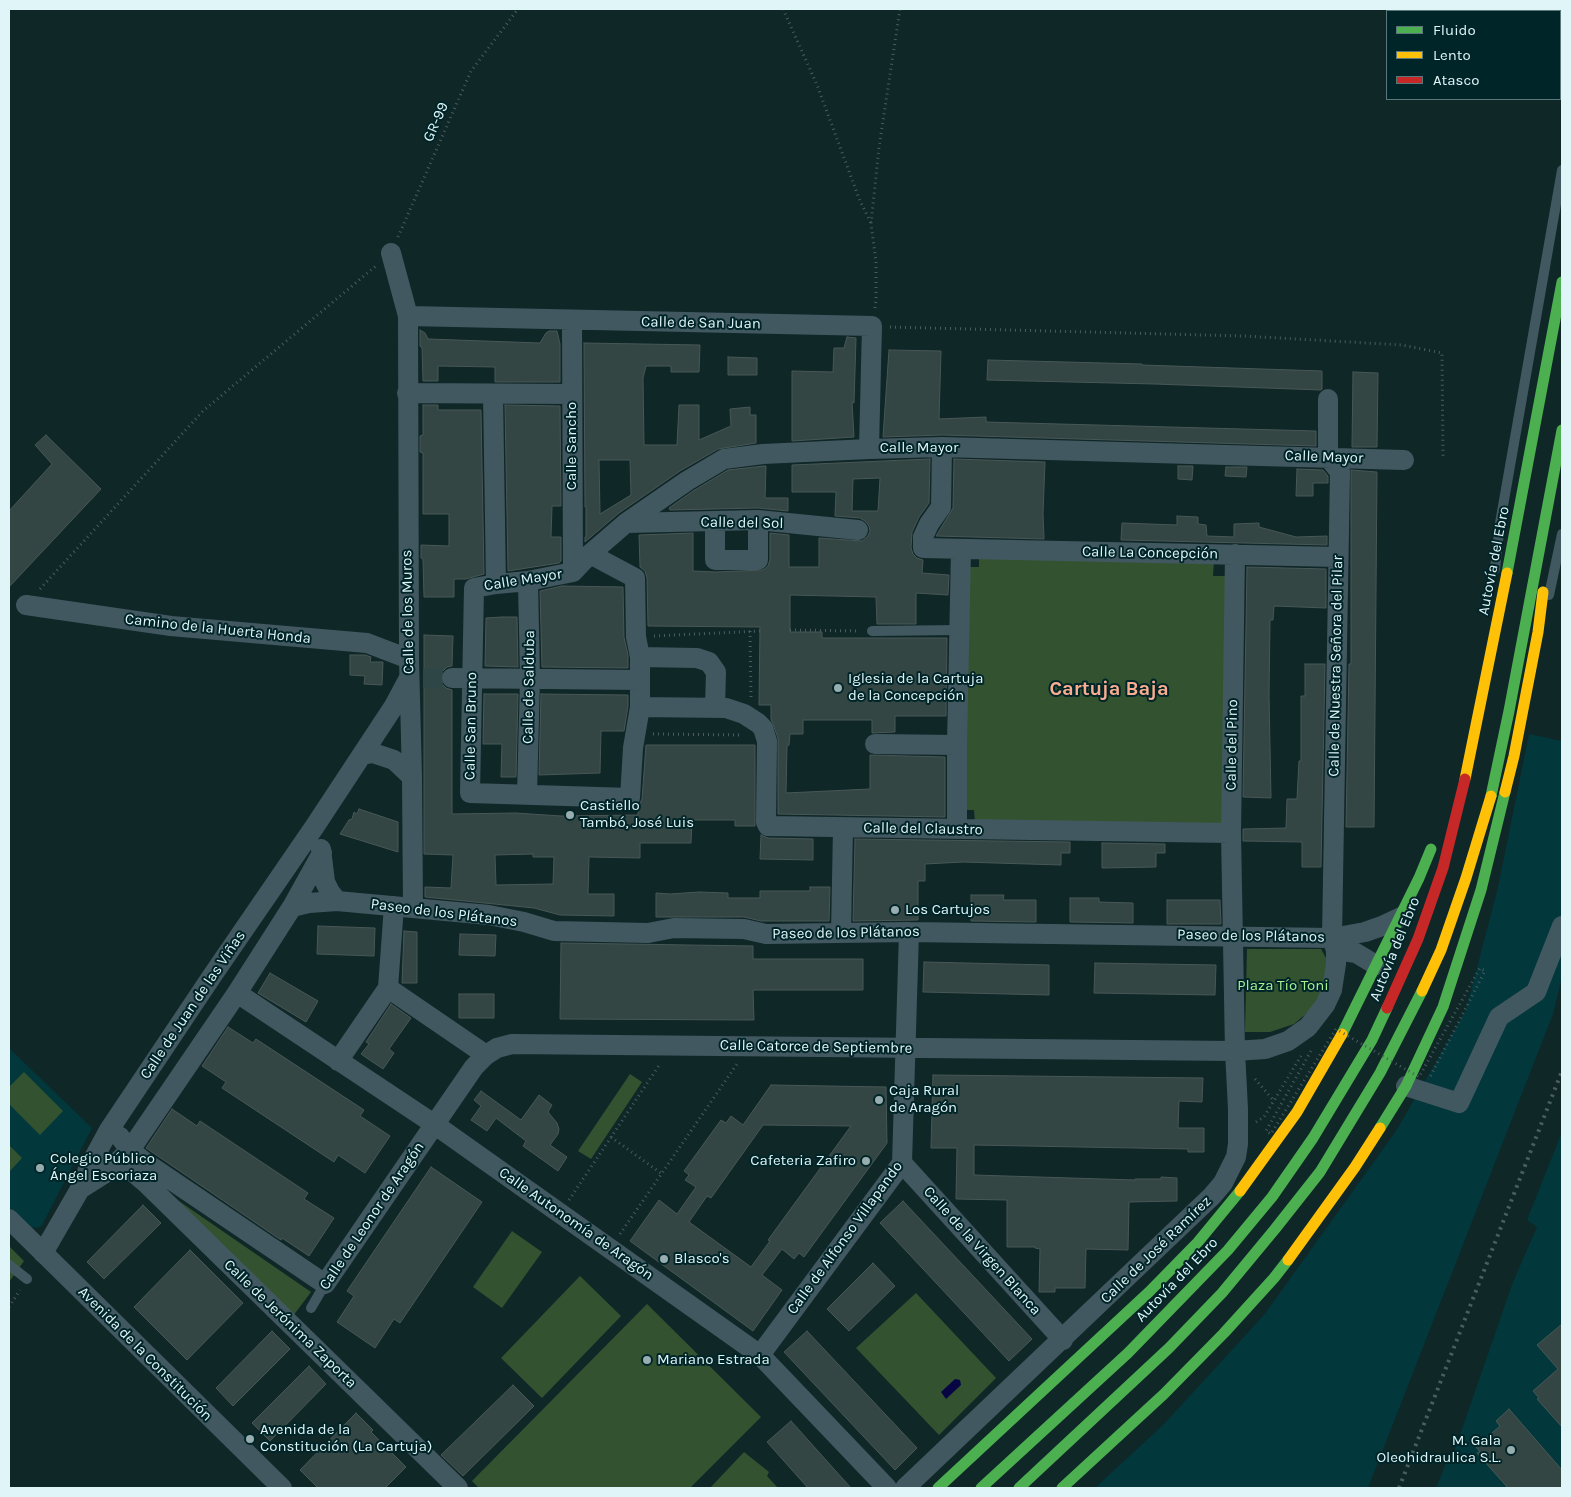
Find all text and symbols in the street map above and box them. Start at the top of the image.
legend [1386,10,1561,100]
text: Fluido [1433,21,1476,39]
text: Lento [1433,46,1471,64]
text: Atasco [1433,71,1479,89]
street label: GR-99 [419,99,453,145]
street label: Calle de San Juan [641,313,761,333]
street label: Calle Sancho [563,402,581,490]
street label: Calle Mayor [880,439,958,457]
street label: Calle Mayor [1284,447,1364,467]
street label: Autovía del Ebro [1475,505,1513,617]
street label: Calle del Sol [700,513,784,533]
street label: Calle La Concepción [1082,543,1218,563]
street label: Calle de los Muros [398,550,418,674]
street label: Calle de Nuestra Señora del Pilar [1325,555,1347,777]
street label: Calle Mayor [483,565,563,595]
street label: Camino de la Huerta Honda [124,610,312,648]
street label: Calle de Salduba [519,630,539,744]
place label: Iglesia de la Cartuja de la Concepción [848,670,983,705]
street label: Calle San Bruno [461,672,481,780]
district label: Cartuja Baja [1049,677,1169,701]
marker: Iglesia de la Cartuja de la Concepción [832,682,844,694]
street label: Calle del Pino [1222,699,1242,791]
place label: Castiello Tambó, José Luis [580,797,694,832]
marker: Castiello Tambó, José Luis [564,809,576,821]
street label: Calle del Claustro [863,819,983,839]
street label: Autovía del Ebro [1366,894,1424,1004]
street label: Paseo de los Plátanos [370,895,518,931]
place label: Los Cartujos [905,901,990,919]
marker: Los Cartujos [889,904,901,916]
street label: Paseo de los Plátanos [772,923,920,943]
street label: Paseo de los Plátanos [1177,926,1325,946]
street label: Calle de Juan de las Viñas [136,927,250,1083]
park label: Plaza Tío Toni [1237,977,1329,995]
street label: Calle Catorce de Septiembre [720,1036,912,1058]
place label: Caja Rural de Aragón [889,1082,959,1117]
marker: Caja Rural de Aragón [873,1094,885,1106]
street label: Calle de Leonor de Aragón [316,1139,428,1293]
place label: Colegio Público Ángel Escoriaza [50,1150,157,1185]
place label: Cafeteria Zafiro [750,1152,856,1170]
marker: Cafeteria Zafiro [860,1155,872,1167]
street label: Calle de Alfonso Villapando [783,1158,907,1318]
marker: Colegio Público Ángel Escoriaza [34,1162,46,1174]
street label: Calle Autonomía de Aragón [495,1164,657,1284]
street label: Calle de la Virgen Blanca [919,1183,1045,1319]
street label: Calle de José Ramírez [1097,1193,1215,1307]
street label: Autovía del Ebro [1132,1234,1222,1326]
place label: Blasco's [674,1250,730,1268]
marker: Blasco's [658,1253,670,1265]
street label: Calle de Jerónima Zaporta [220,1256,360,1392]
street label: Avenida de la Constitución [74,1283,216,1425]
place label: Mariano Estrada [657,1351,770,1369]
marker: Mariano Estrada [641,1354,653,1366]
place label: Avenida de la Constitución (La Cartuja) [260,1421,432,1456]
place label: M. Gala Oleohidraulica S.L. [1376,1432,1501,1467]
marker: Avenida de la Constitución (La Cartuja) [244,1433,256,1445]
marker: M. Gala Oleohidraulica S.L. [1505,1444,1517,1456]

